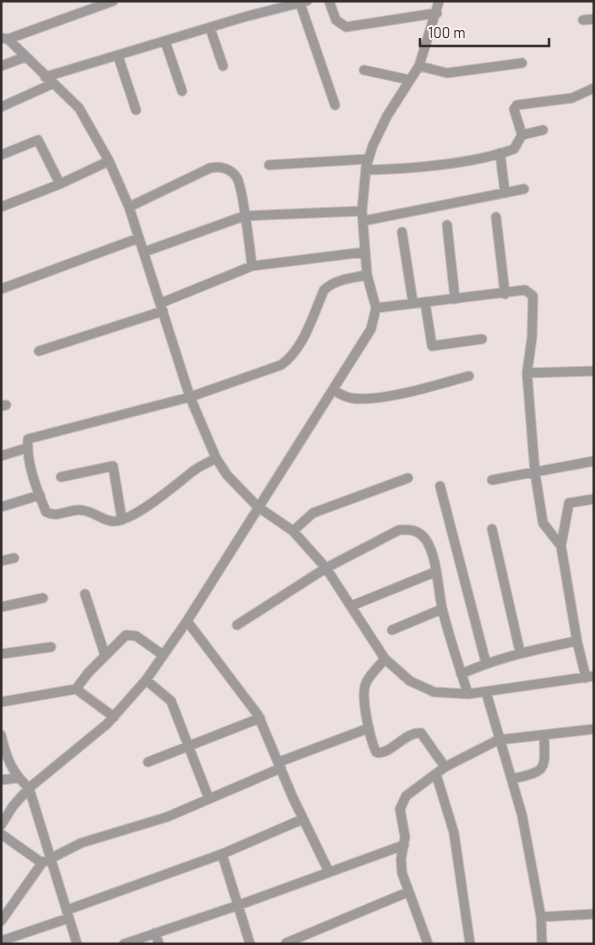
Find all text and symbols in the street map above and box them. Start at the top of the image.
scale bar [420,15,549,47]
text: 100 m [428,23,466,41]

